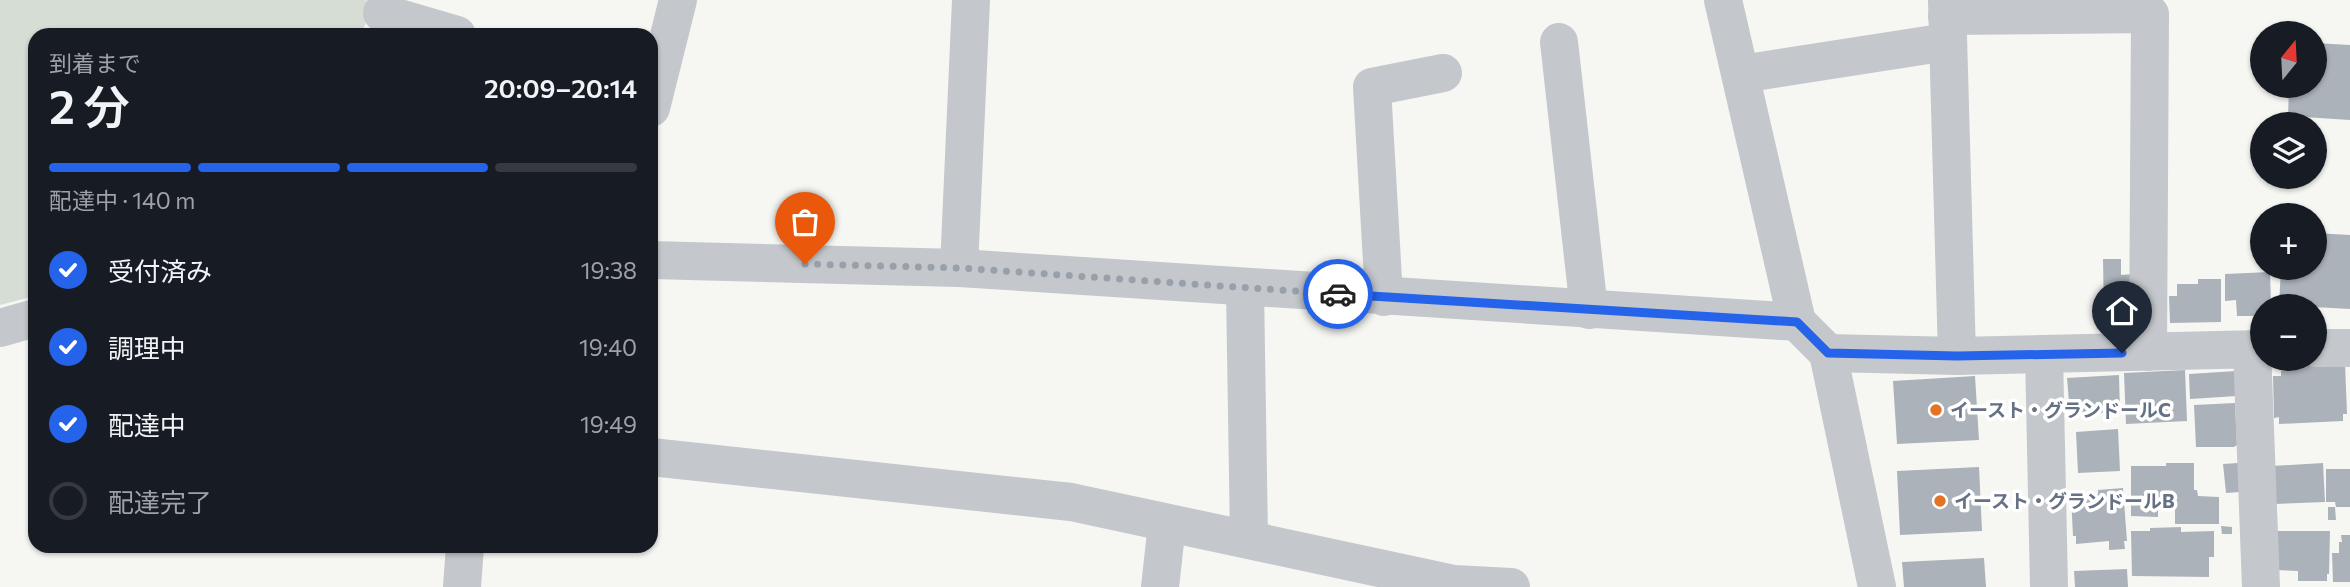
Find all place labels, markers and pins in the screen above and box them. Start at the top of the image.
pin [775,192,835,264]
pin [2092,281,2152,353]
place label: イースト・グランドールC [1950,398,2171,421]
marker: イースト・グランドールC [1928,402,1944,418]
place label: イースト・グランドールB [1954,489,2175,512]
marker: イースト・グランドールB [1932,493,1948,509]

